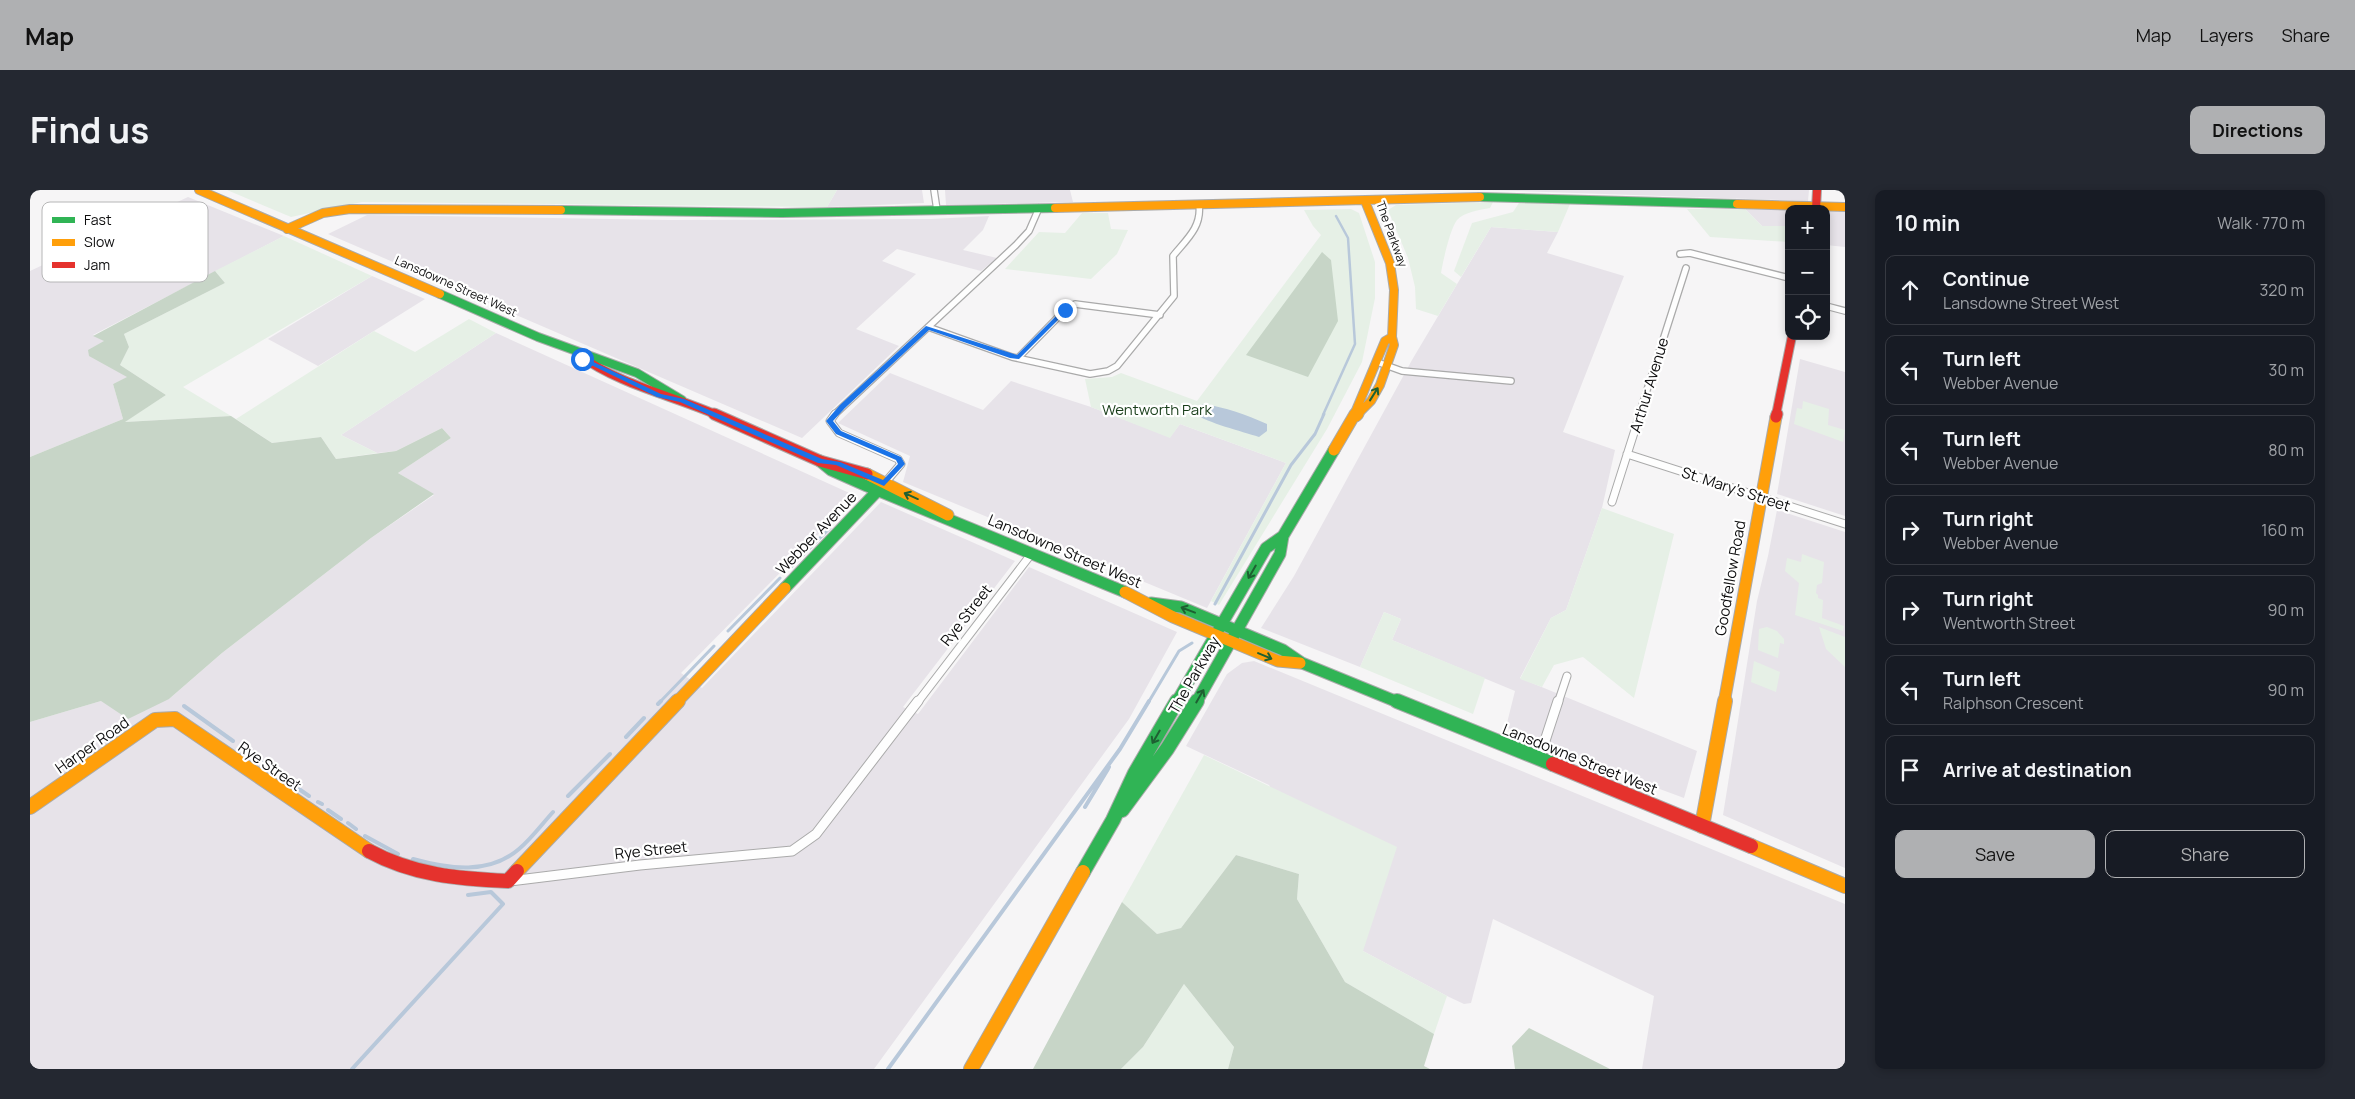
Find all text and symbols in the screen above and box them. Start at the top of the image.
text: Map [25,19,74,52]
text: Map [2136,23,2171,47]
text: Layers [2199,23,2253,47]
text: Share [2281,23,2330,47]
text: Find us [30,106,149,154]
button: Directions [2190,106,2325,154]
street label: The Parkway [1372,199,1412,270]
legend [42,202,208,282]
map controls [1785,205,1830,340]
button: + [1785,205,1830,250]
text: 10 min [1895,209,1960,237]
text: Fast [84,210,112,229]
text: Walk · 770 m [2217,212,2305,234]
text: Slow [84,232,115,251]
button: − [1785,250,1830,295]
street label: Lansdowne Street West [392,251,520,321]
text: Jam [84,255,110,274]
text: Continue [1943,266,2029,292]
icon: ahead [1896,276,1924,304]
text: 320 m [2260,279,2304,301]
text: Lansdowne Street West [1943,292,2119,314]
button: locate [1785,295,1830,340]
route end [1054,299,1077,322]
street label: Arthur Avenue [1625,335,1674,435]
text: Turn left [1943,346,2021,372]
route start [571,348,594,371]
icon: left [1896,356,1924,384]
text: 30 m [2269,359,2304,381]
text: Webber Avenue [1943,372,2058,394]
one-way arrow [1370,388,1380,402]
park label: Wentworth Park [1102,399,1212,420]
text: Turn left [1943,426,2021,452]
icon: left [1896,436,1924,464]
text: 80 m [2268,439,2304,461]
text: Webber Avenue [1943,452,2058,474]
street label: St. Mary's Street [1679,462,1793,516]
street label: Webber Avenue [771,487,861,579]
one-way arrow [904,490,919,500]
text: Turn right [1943,506,2033,532]
street label: Lansdowne Street West [985,509,1145,593]
icon: right [1896,516,1924,544]
street label: Goodfellow Road [1710,519,1750,637]
text: 160 m [2261,519,2304,541]
text: Webber Avenue [1943,532,2058,554]
one-way arrow [1247,565,1257,579]
street label: Rye Street [935,580,997,650]
text: Turn right [1943,586,2033,612]
icon: right [1896,596,1924,624]
text: 90 m [2268,599,2304,621]
one-way arrow [1180,605,1195,614]
text: Wentworth Street [1943,612,2075,634]
street label: The Parkway [1163,632,1225,718]
one-way arrow [1257,651,1272,661]
text: Turn left [1943,666,2021,692]
icon: left [1896,676,1924,704]
text: 90 m [2268,679,2304,701]
one-way arrow [1195,689,1205,704]
text: Ralphson Crescent [1943,692,2084,714]
street label: Harper Road [51,712,133,778]
street label: Lansdowne Street West [1499,718,1661,800]
one-way arrow [1150,730,1160,744]
street label: Rye Street [234,736,306,796]
icon: arrive [1896,756,1924,784]
text: Arrive at destination [1943,757,2132,783]
button: Save [1895,830,2095,878]
button: Share [2105,830,2305,878]
street label: Rye Street [614,836,688,864]

